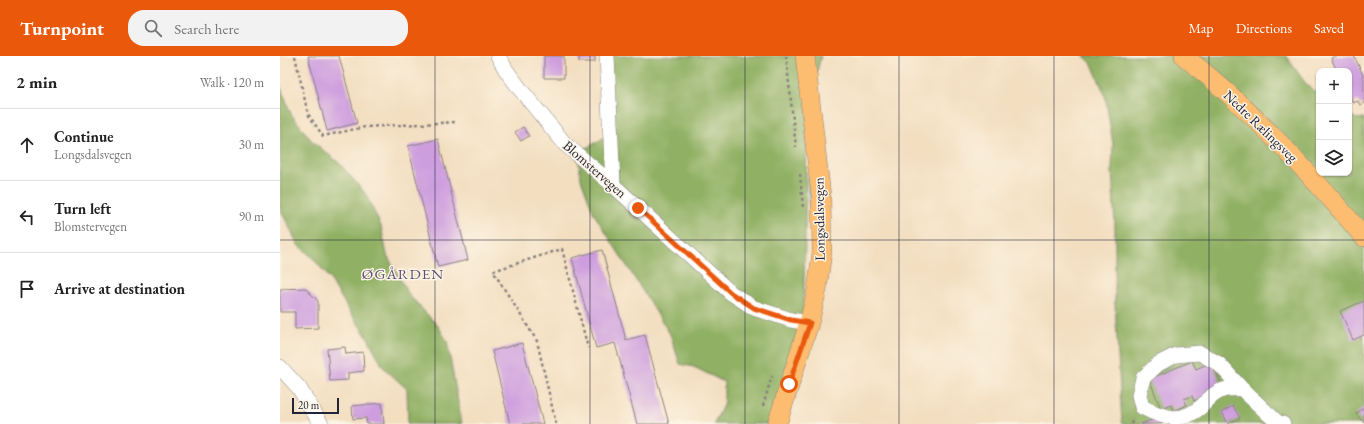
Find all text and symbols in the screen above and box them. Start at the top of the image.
search box [128,10,408,46]
text: Turnpoint [20,16,104,41]
icon: search [142,17,164,39]
text: Search here [174,19,239,38]
text: Map [1188,19,1214,37]
text: Directions [1236,19,1292,37]
text: Saved [1314,19,1344,37]
map controls [1316,68,1352,176]
button: + [1316,68,1352,104]
text: 2 min [16,71,57,93]
text: Walk · 120 m [200,74,264,91]
street label: Nedre Rælingsveg [1220,86,1303,167]
button: − [1316,104,1352,140]
text: Continue [54,127,114,146]
icon: ahead [16,134,38,156]
text: 30 m [239,136,264,153]
street label: Blomstervegen [559,136,631,202]
button: layers [1316,140,1352,176]
text: Longsdalsvegen [54,146,132,163]
street label: Longsdalsvegen [809,176,829,261]
text: Turn left [54,199,111,218]
route end [629,199,647,217]
icon: left [16,206,38,228]
text: 90 m [239,208,264,225]
text: Blomstervegen [54,218,127,235]
district label: ØGÅRDEN [362,264,444,283]
icon: arrive [16,278,38,300]
text: Arrive at destination [54,279,185,298]
route start [780,375,798,393]
scale bar [292,396,339,415]
text: 20 m [298,398,319,412]

